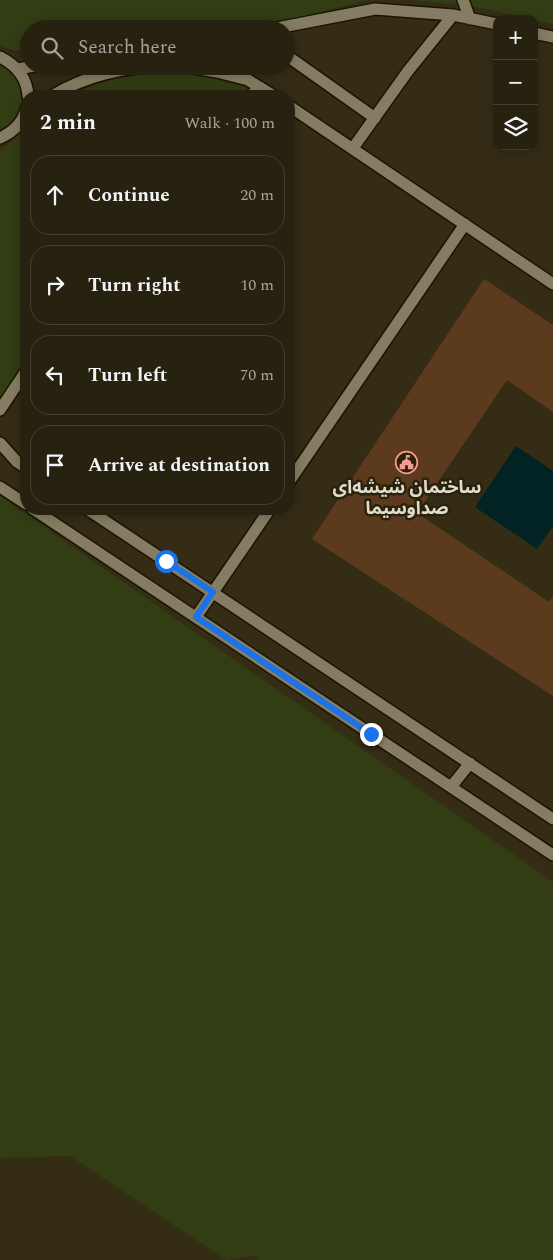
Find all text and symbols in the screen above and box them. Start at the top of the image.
map controls [493,15,538,150]
button: + [493,15,538,60]
search box [20,20,295,75]
text: Search here [78,33,177,62]
icon: search [38,34,66,62]
button: − [493,60,538,105]
button: layers [493,105,538,150]
text: 2 min [40,107,96,139]
text: Walk · 100 m [184,111,275,135]
icon: ahead [41,181,69,209]
text: Continue [88,181,170,210]
text: 20 m [240,183,274,207]
icon: right [41,271,69,299]
text: Turn right [88,271,181,300]
text: 10 m [240,273,274,297]
icon: left [41,361,69,389]
text: Turn left [88,361,167,390]
text: 70 m [240,363,274,387]
public building icon: ساختمان شیشه‌ای صداوسیما [395,450,419,474]
icon: arrive [41,451,69,479]
text: Arrive at destination [88,451,270,480]
place label: ساختمان شیشه‌ای صداوسیما [333,474,481,522]
route start [155,550,178,573]
route end [360,723,383,746]

